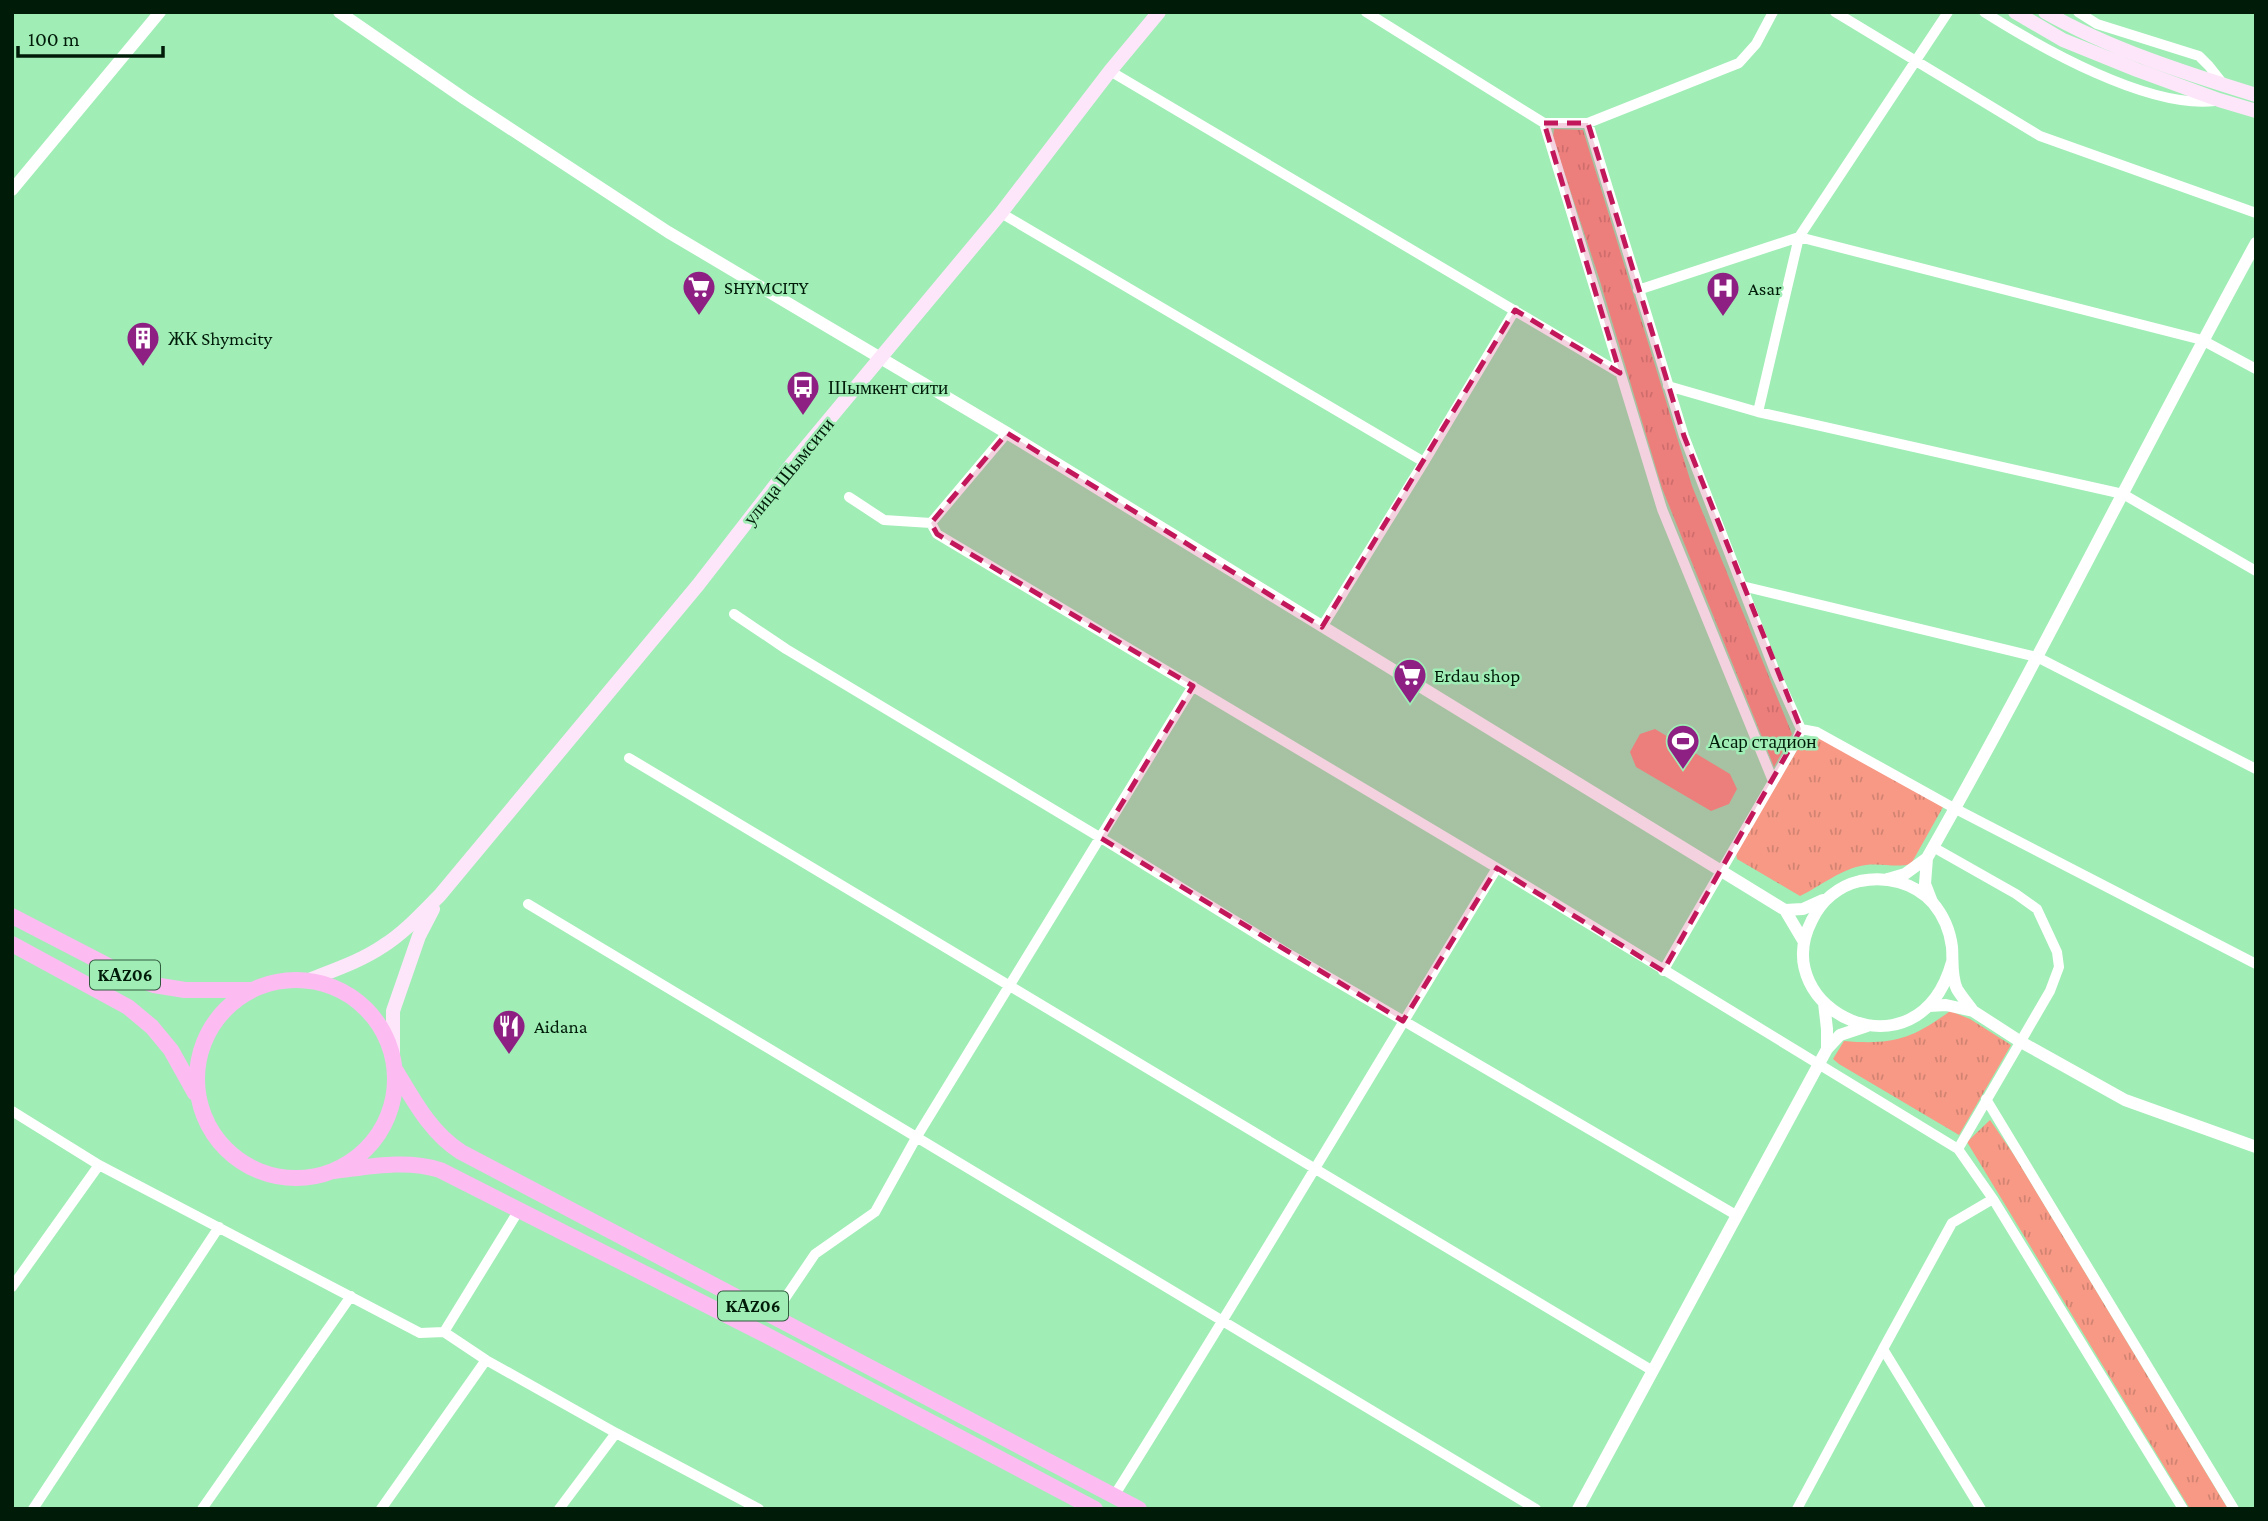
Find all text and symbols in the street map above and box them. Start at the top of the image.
scale bar [18,14,163,58]
text: 100 m [28,27,80,51]
supermarket icon: SHYMCITY [680,268,718,317]
hospital icon: Asar [1704,269,1742,318]
place label: SHYMCITY [724,277,809,298]
place label: Asar [1748,278,1782,299]
building icon: ЖК Shymcity [124,319,162,368]
place label: ЖК Shymcity [168,328,272,349]
bus stop icon: Шымкент сити [784,368,822,417]
place label: Шымкент сити [828,377,948,398]
street label: улица Шымсити [739,414,838,529]
supermarket icon: Erdau shop [1391,656,1429,705]
place label: Erdau shop [1434,665,1520,686]
sports icon: Асар стадион [1664,722,1702,771]
place label: Асар стадион [1708,731,1816,752]
road number: KАZ06 [90,960,160,990]
restaurant icon: Aidana [490,1007,528,1056]
place label: Aidana [534,1016,588,1037]
road number: KАZ06 [718,1292,788,1321]

